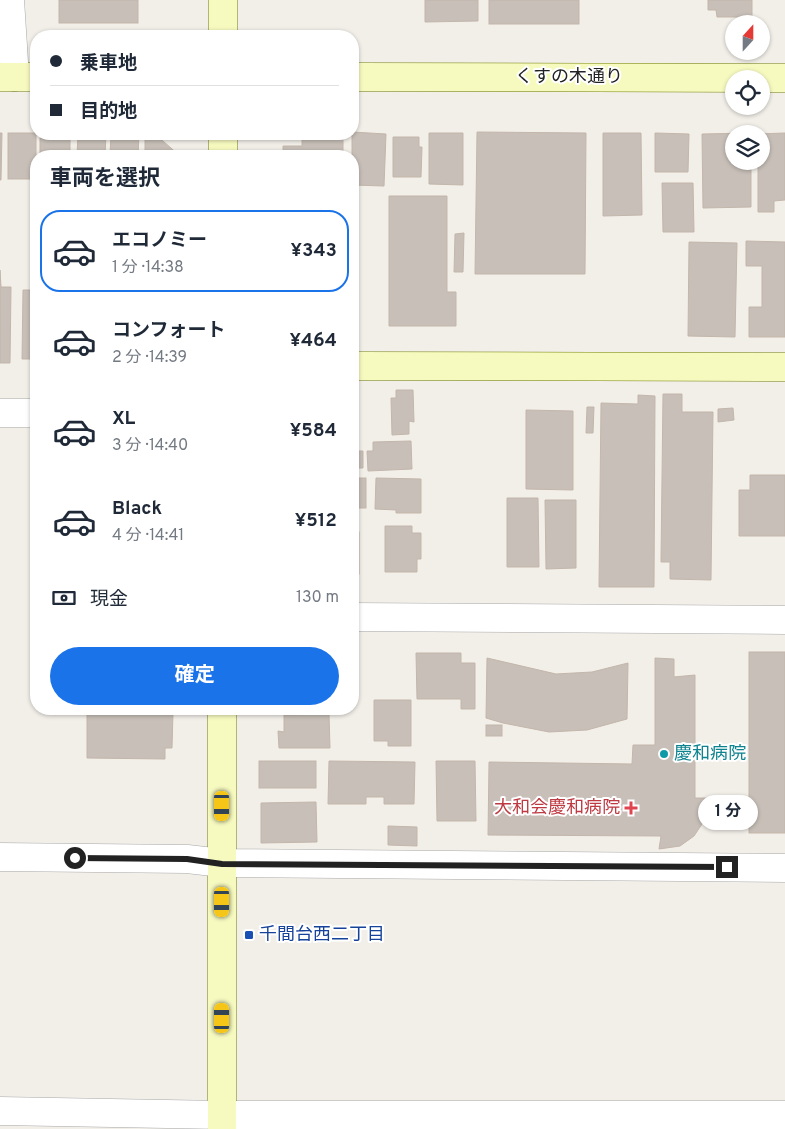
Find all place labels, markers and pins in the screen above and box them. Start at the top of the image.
place label: 慶和病院 [674,743,746,766]
marker: 慶和病院 [658,748,670,760]
place label: 大和会慶和病院 [494,797,620,820]
marker: 大和会慶和病院 [624,801,638,815]
place label: 千間台西二丁目 [259,924,385,947]
marker: 千間台西二丁目 [243,929,255,941]

